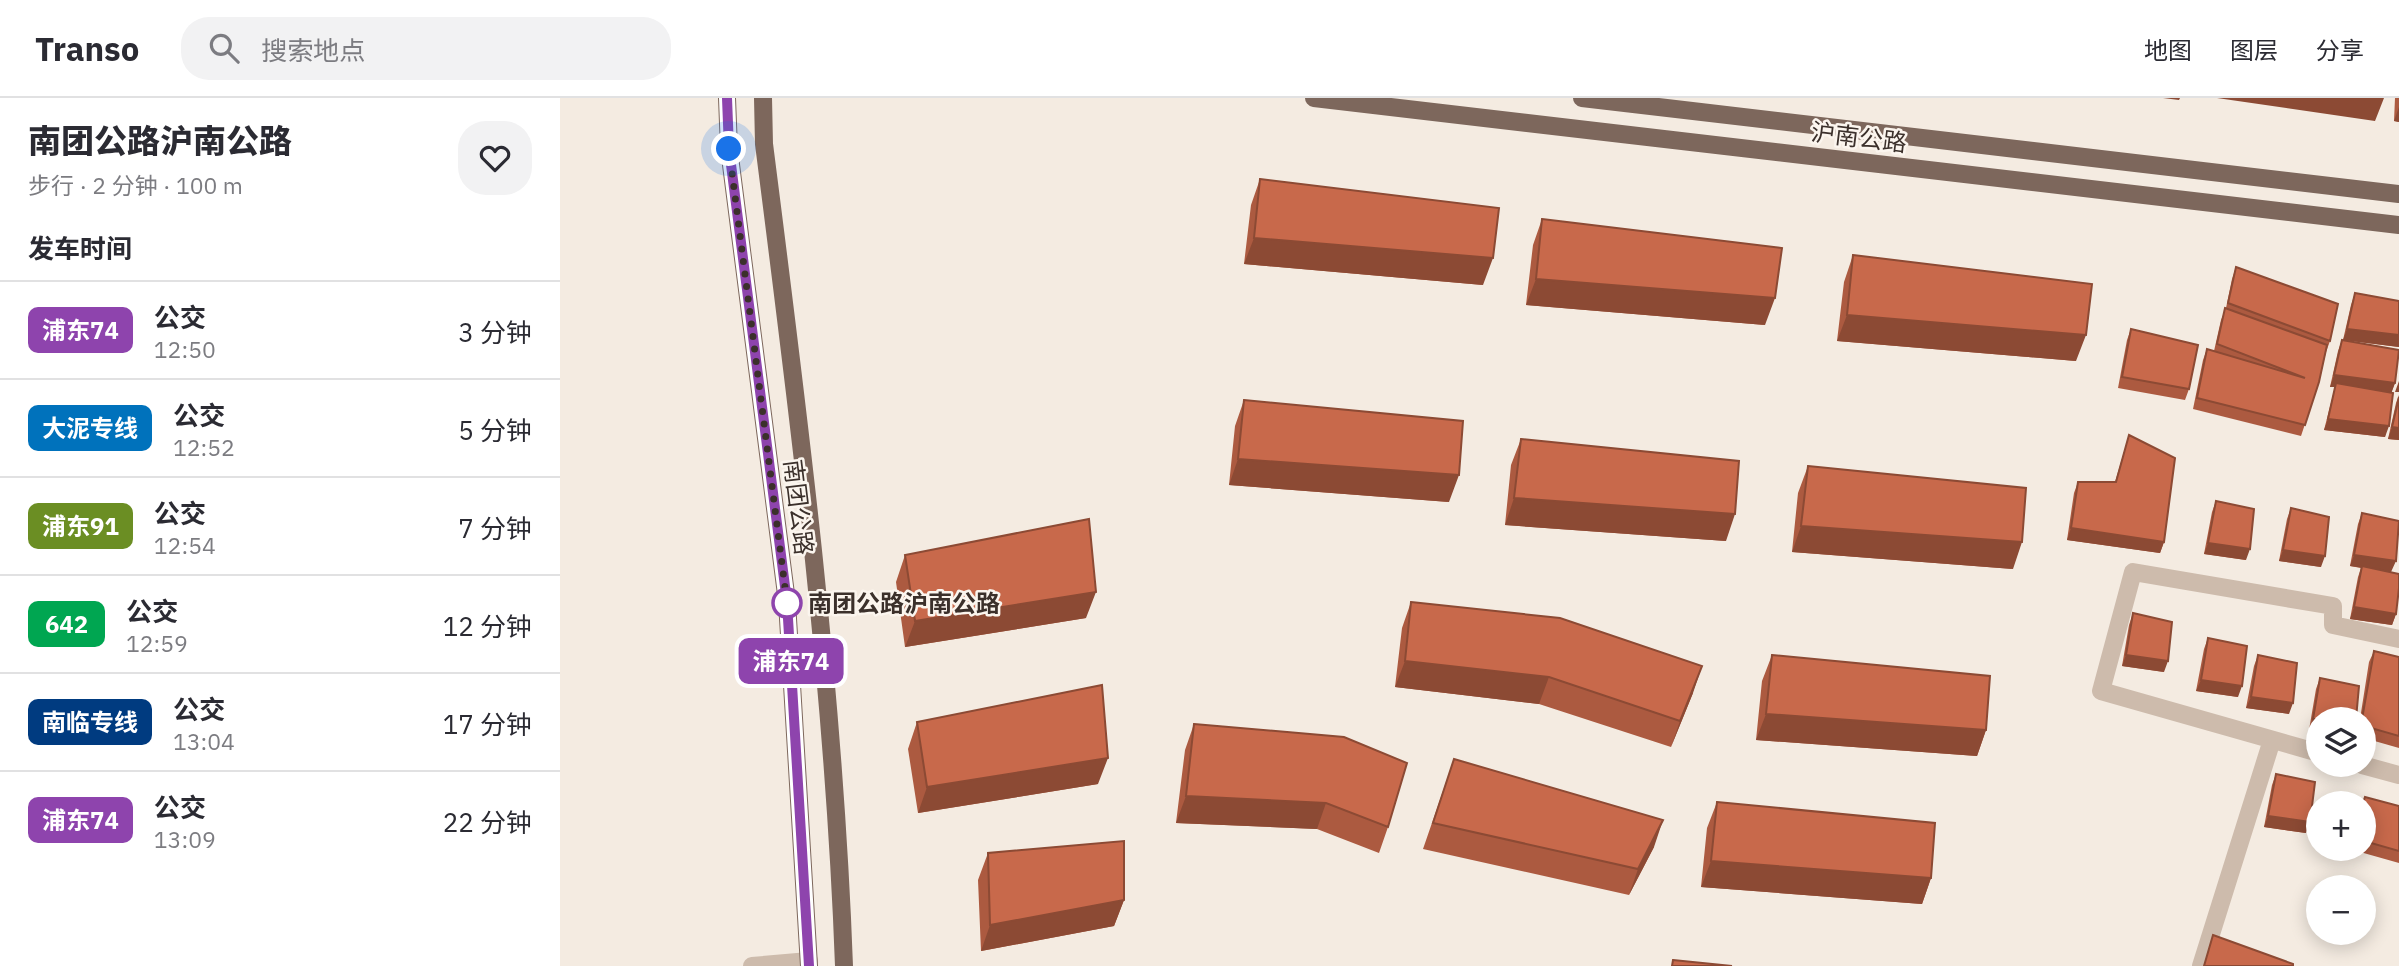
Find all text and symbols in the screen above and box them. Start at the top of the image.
search box [181,17,671,80]
text: Transo [35,27,139,70]
icon: search [205,29,243,67]
text: 搜索地点 [261,33,365,67]
text: 地图 [2144,34,2192,66]
text: 图层 [2230,34,2278,66]
text: 分享 [2316,34,2364,66]
street label: 沪南公路 [1809,115,1909,159]
text: 南团公路沪南公路 [28,119,292,162]
button: heart [458,121,532,195]
your location [711,131,746,166]
text: 步行 · 2 分钟 · 100 m [28,170,243,200]
text: 发车时间 [28,231,132,265]
text: 公交 [154,300,206,334]
text: 浦东74 [42,314,119,346]
text: 3 分钟 [458,315,532,349]
text: 12:50 [154,334,216,364]
text: 公交 [173,398,225,432]
text: 大泥专线 [42,412,138,444]
text: 5 分钟 [458,413,532,447]
text: 12:52 [173,432,235,462]
street label: 南团公路 [777,457,821,557]
text: 公交 [154,496,206,530]
text: 浦东91 [42,510,119,542]
text: 7 分钟 [458,511,532,545]
text: 12:54 [154,530,216,560]
place label: 南团公路沪南公路 [808,587,1000,619]
marker: 南团公路沪南公路 [772,588,802,618]
text: 公交 [126,594,178,628]
text: 642 [45,608,88,640]
text: 12 分钟 [443,609,532,643]
text: 12:59 [126,628,188,658]
line badge: 浦东74 [742,638,840,684]
text: 浦东74 [753,645,829,677]
text: 公交 [173,692,225,726]
text: 南临专线 [42,706,138,738]
text: 17 分钟 [443,707,532,741]
map controls [2306,707,2376,945]
button: layers [2306,707,2376,777]
text: 13:04 [173,726,235,756]
text: 公交 [154,790,206,824]
button: + [2306,791,2376,861]
text: 浦东74 [42,804,119,836]
text: 22 分钟 [443,805,532,839]
text: 13:09 [154,824,216,854]
button: − [2306,875,2376,945]

